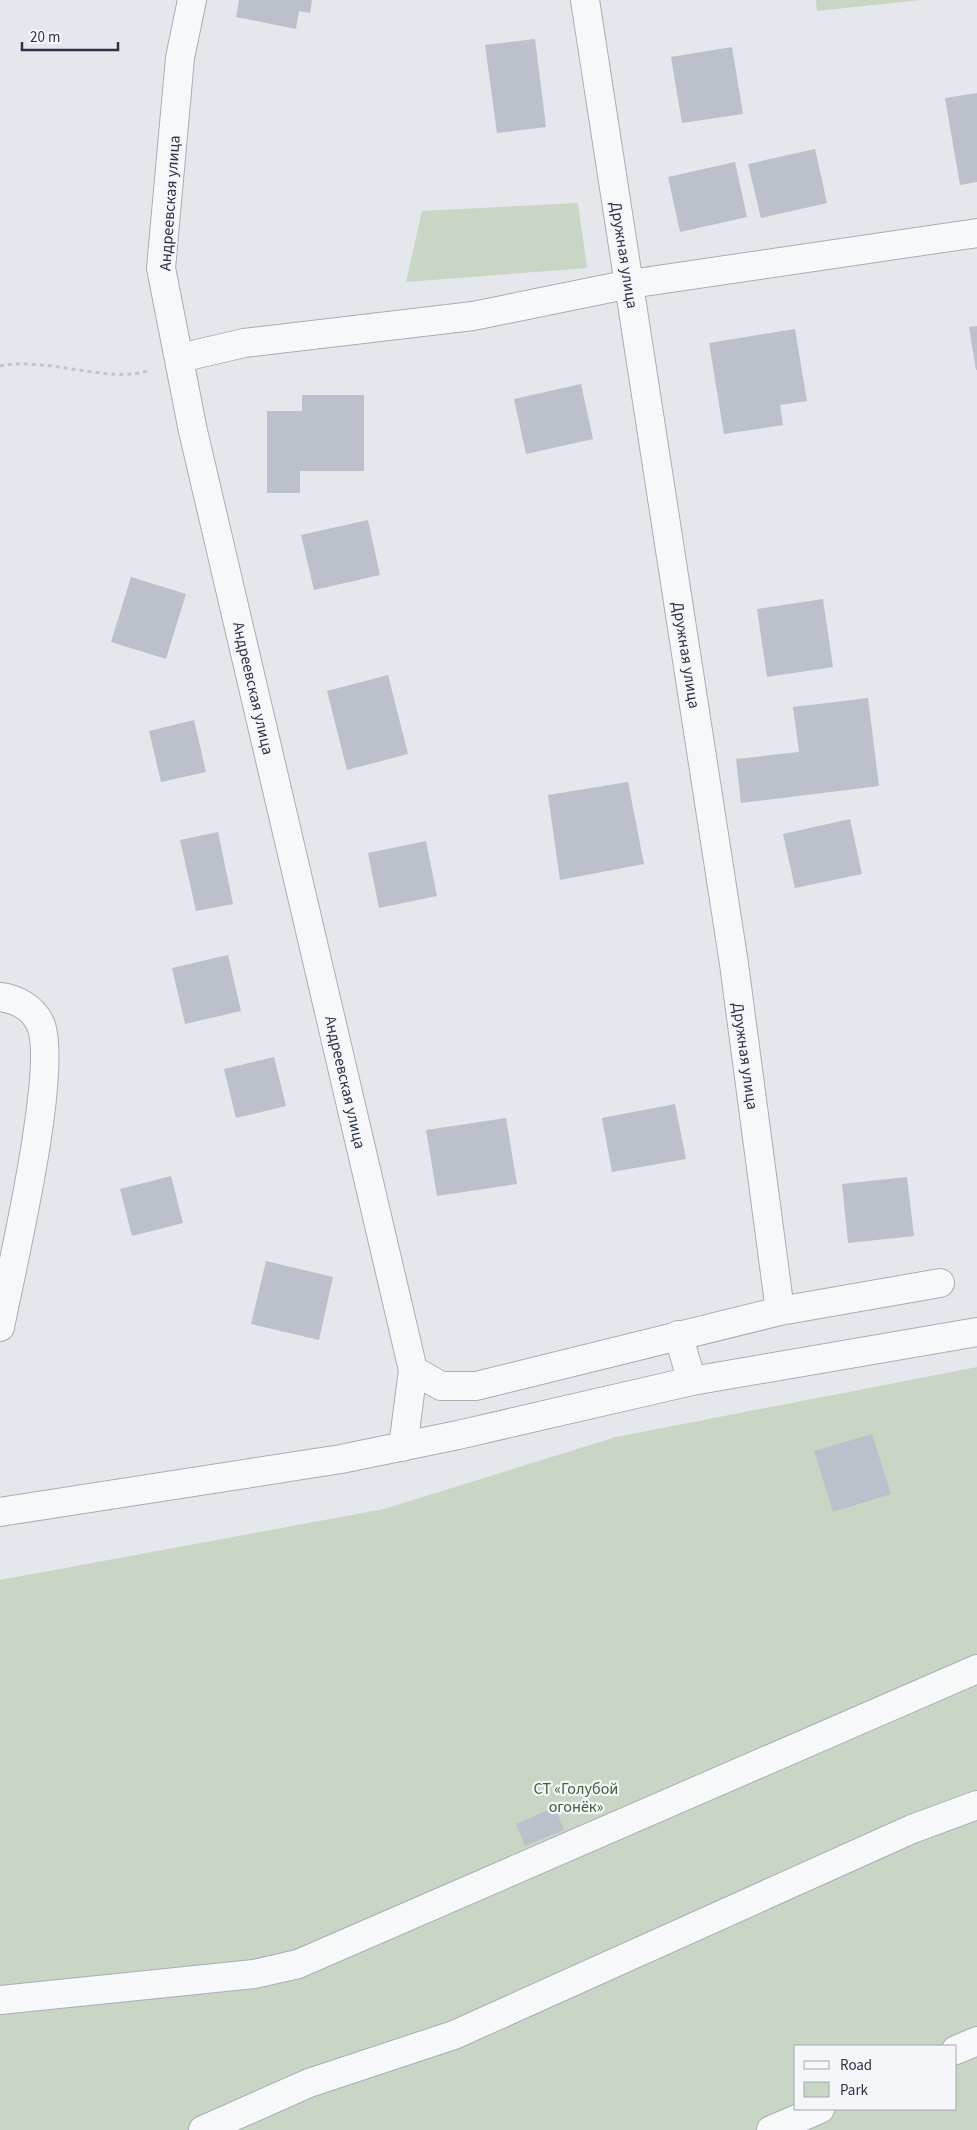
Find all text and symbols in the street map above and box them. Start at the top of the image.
scale bar [22,20,119,52]
text: 20 m [30,27,60,48]
street label: Андреевская улица [154,135,186,272]
street label: Дружная улица [605,200,643,310]
street label: Дружная улица [667,600,705,710]
street label: Андреевская улица [227,620,279,757]
street label: Дружная улица [727,1001,763,1111]
street label: Андреевская улица [319,1014,371,1151]
park label: СТ «Голубой огонёк» [534,1778,618,1818]
legend [794,2045,957,2110]
text: Road [840,2055,872,2076]
text: Park [840,2080,869,2101]

